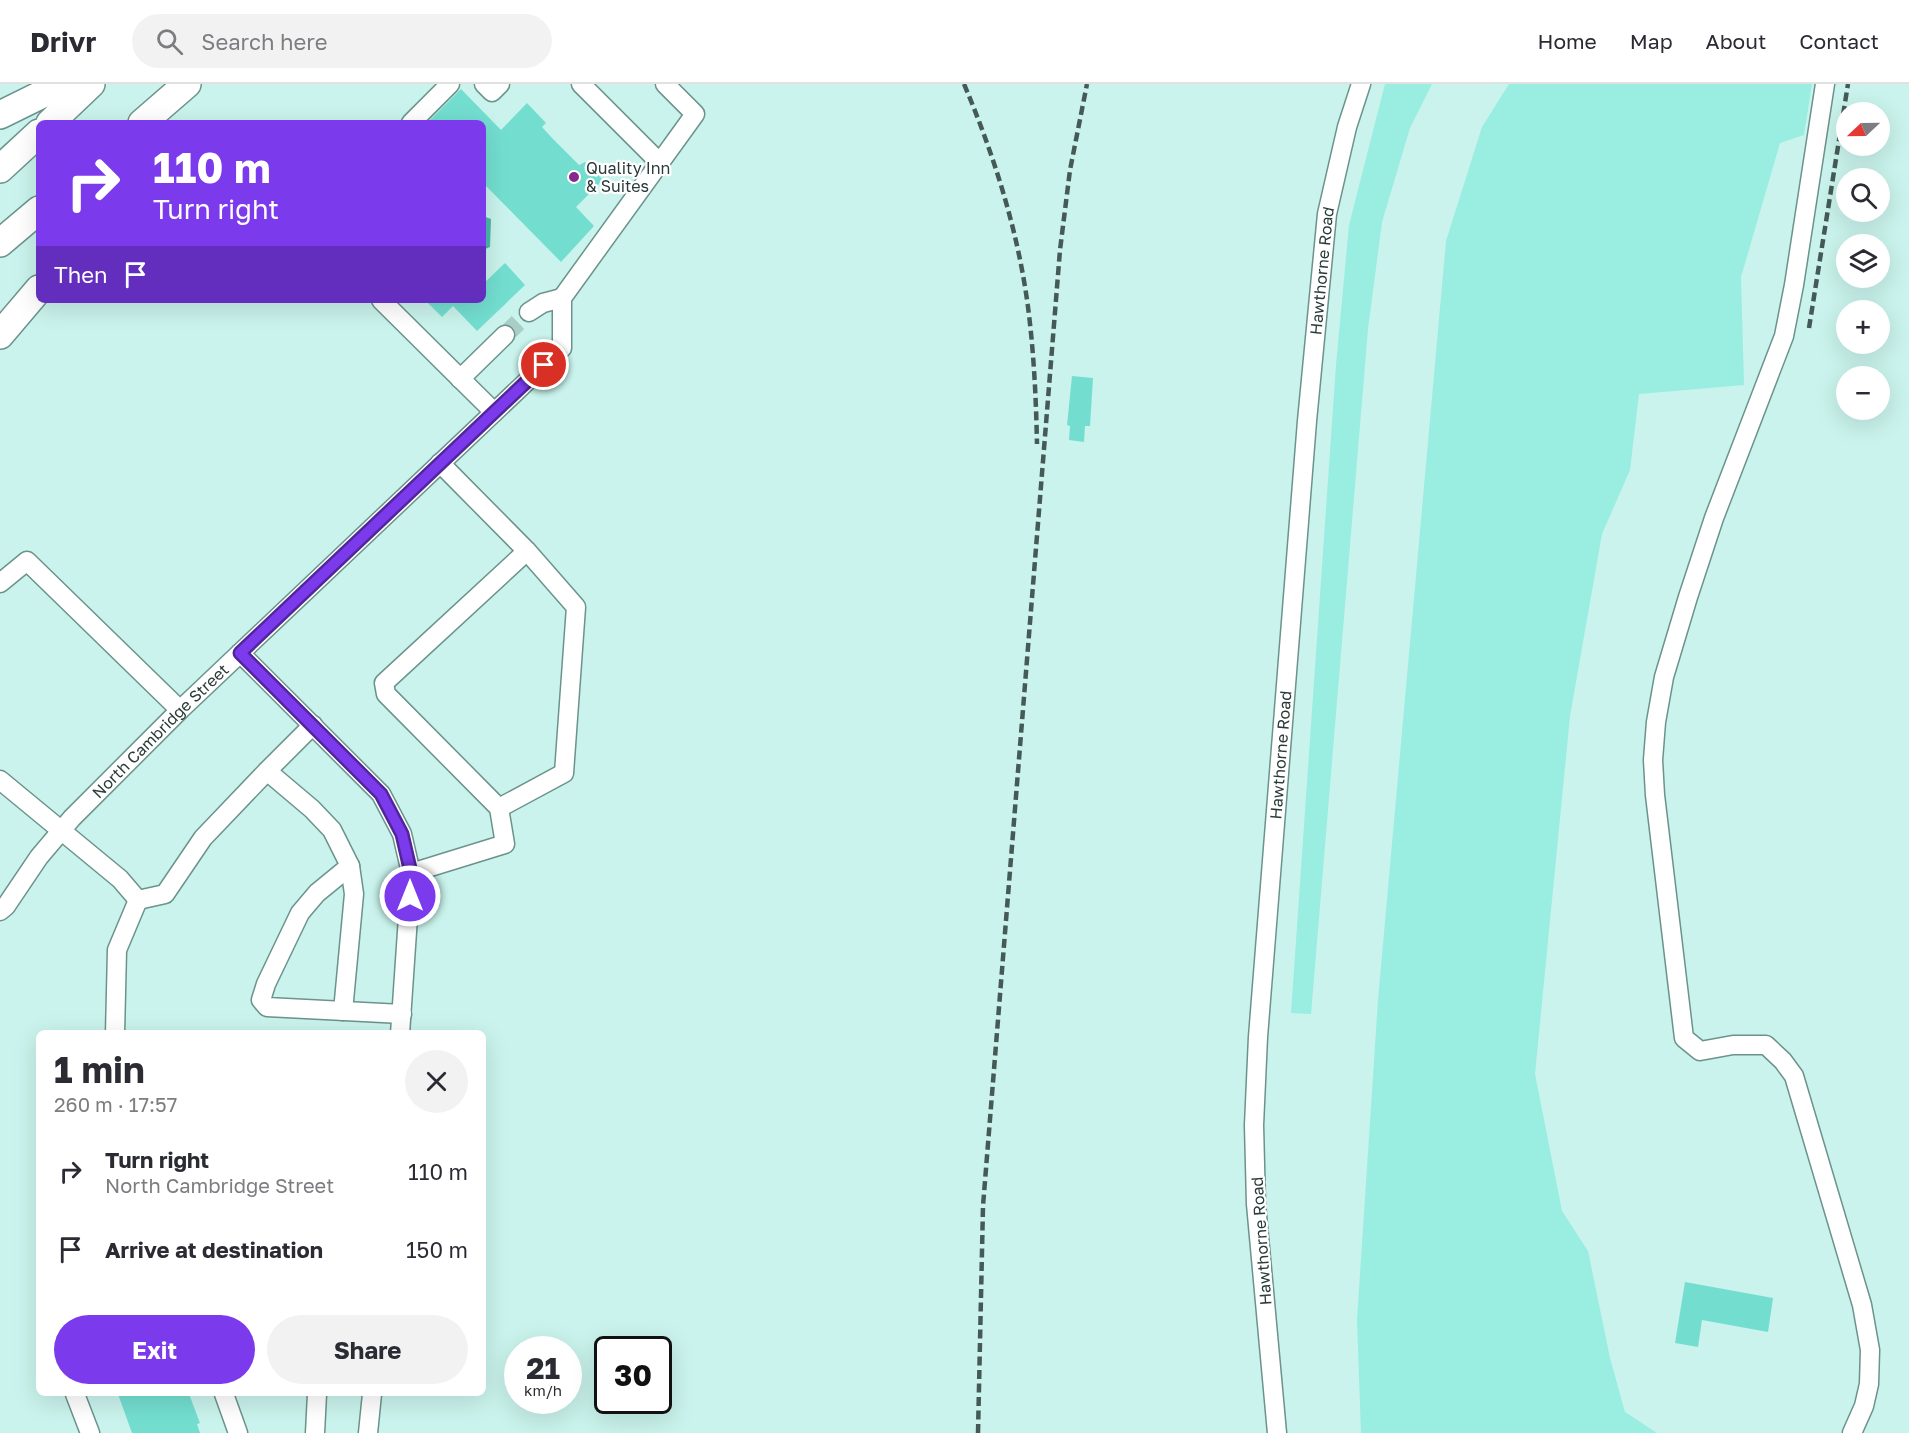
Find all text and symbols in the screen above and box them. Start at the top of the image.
search box [132,14,552,68]
text: Drivr [30,25,96,58]
icon: search [153,25,186,58]
text: Search here [201,28,327,55]
text: Home [1537,28,1597,54]
text: Map [1630,28,1673,54]
text: About [1706,28,1766,54]
text: Contact [1799,28,1879,54]
north arrow [1836,102,1890,156]
map controls [1836,102,1890,420]
text: 110 m [153,142,271,192]
icon: right [54,144,132,222]
place label: Quality Inn & Suites [586,158,670,196]
button: search [1836,168,1890,222]
marker: Quality Inn & Suites [567,170,581,184]
text: Turn right [153,193,279,225]
street label: Hawthorne Road [1305,205,1338,336]
button: layers [1836,234,1890,288]
icon: arrive [119,258,152,291]
text: Then [54,261,107,288]
button: + [1836,300,1890,354]
pin [518,339,569,390]
icon: arrive [527,348,560,381]
button: − [1836,366,1890,420]
street label: North Cambridge Street [88,659,233,802]
street label: Hawthorne Road [1265,690,1296,820]
position arrow [378,864,442,928]
text: 1 min [54,1048,145,1091]
button: close [405,1050,468,1113]
text: 260 m · 17:57 [54,1092,177,1116]
text: Turn right [105,1146,209,1173]
icon: right [54,1155,87,1188]
text: 110 m [408,1158,468,1185]
text: North Cambridge Street [105,1173,334,1197]
street label: Hawthorne Road [1247,1176,1275,1306]
icon: arrive [54,1233,87,1266]
text: Arrive at destination [105,1236,323,1263]
text: 150 m [406,1236,468,1263]
button: Exit [54,1315,255,1384]
button: Share [267,1315,468,1384]
speed limit sign: 30 [594,1336,672,1414]
text: 21 [526,1350,560,1386]
text: km/h [524,1381,562,1399]

